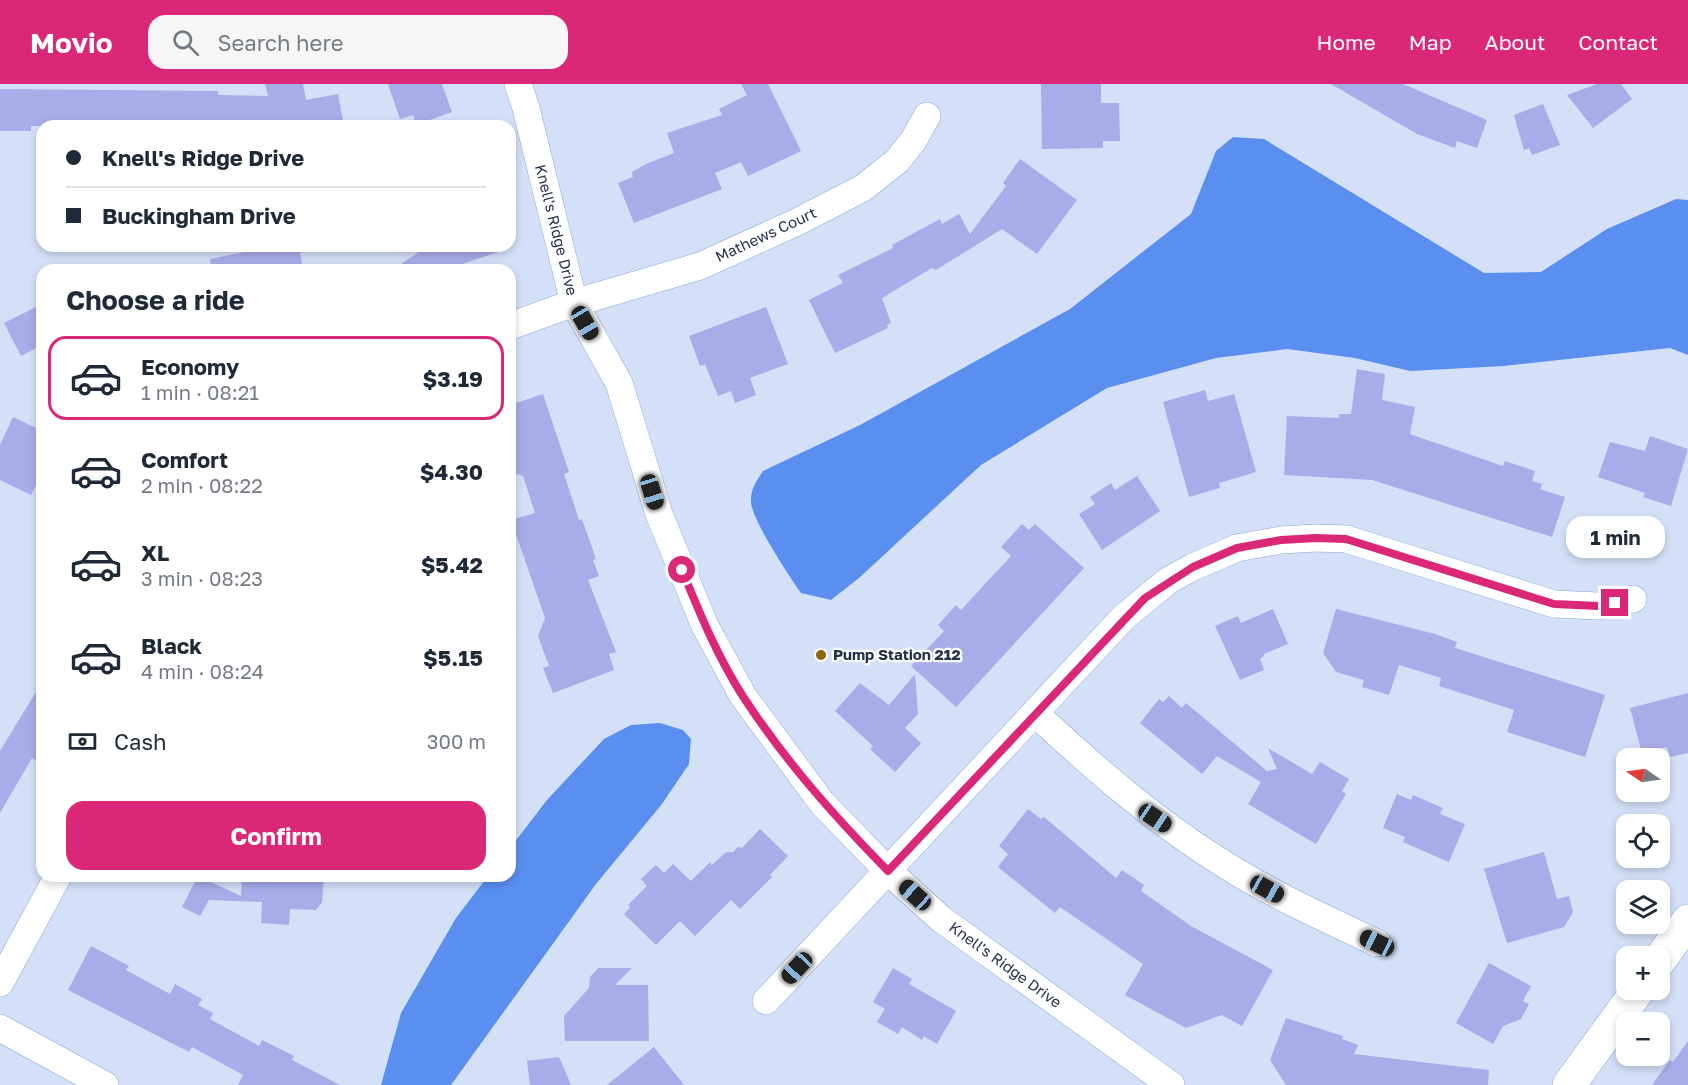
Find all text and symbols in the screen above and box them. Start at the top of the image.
search box [148,15,568,69]
text: Movio [30,26,112,59]
icon: search [169,26,202,59]
text: Search here [217,29,344,56]
text: Home [1316,29,1376,55]
text: Map [1409,29,1452,55]
text: About [1485,29,1545,55]
text: Contact [1578,29,1658,55]
text: Knell's Ridge Drive [102,144,304,171]
street label: Knell's Ridge Drive [532,162,582,298]
text: Buckingham Drive [102,202,296,229]
street label: Mathews Court [712,203,819,265]
text: Choose a ride [66,284,245,316]
car [568,303,602,343]
icon: car [69,351,123,405]
text: Economy [141,353,239,380]
text: $3.19 [422,365,483,392]
text: 1 min · 08:21 [141,380,259,404]
icon: car [69,444,123,498]
text: Comfort [141,446,228,473]
text: $4.30 [420,458,483,485]
car [638,472,666,512]
text: 2 min · 08:22 [141,473,263,497]
callout: 1 min [1566,516,1664,558]
text: 1 min [1590,525,1641,549]
icon: car [69,537,123,591]
text: XL [141,539,169,566]
text: $5.42 [421,551,483,578]
route start [668,556,695,583]
text: 3 min · 08:23 [141,566,263,590]
route end [1601,589,1628,616]
icon: car [69,630,123,684]
text: Black [141,632,202,659]
text: $5.15 [423,644,483,671]
place label: Pump Station 212 [833,645,961,663]
marker: Pump Station 212 [814,648,828,662]
text: 4 min · 08:24 [141,659,264,683]
icon: cash [66,725,99,758]
text: Cash [114,728,167,755]
text: 300 m [427,729,486,753]
north arrow [1616,748,1670,802]
map controls [1616,748,1670,1066]
car [1135,800,1175,836]
button: Confirm [66,801,486,870]
button: locate [1616,814,1670,868]
car [1247,872,1287,906]
car [896,876,934,914]
button: layers [1616,880,1670,934]
street label: Knell's Ridge Drive [946,917,1066,1011]
car [1357,927,1397,959]
button: + [1616,946,1670,1000]
car [778,949,816,987]
button: − [1616,1012,1670,1066]

